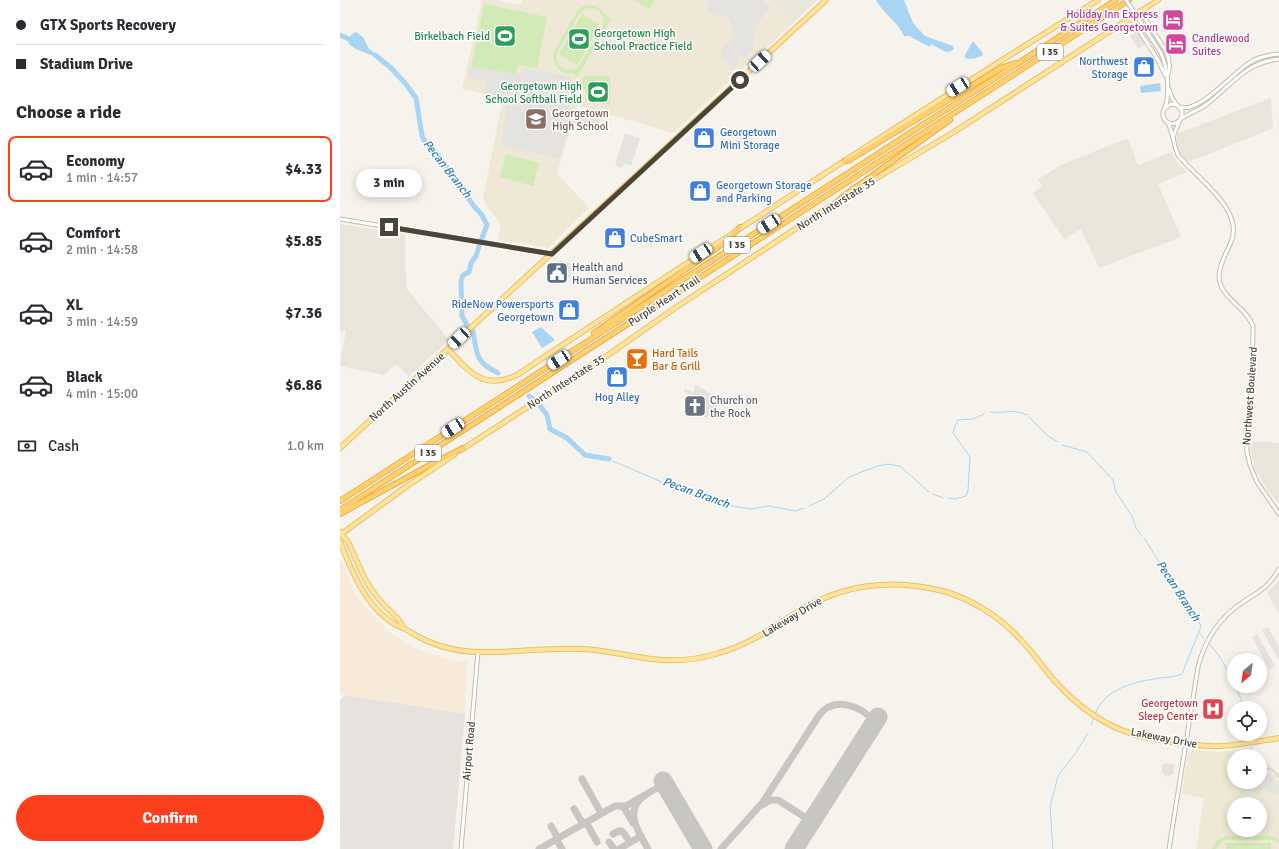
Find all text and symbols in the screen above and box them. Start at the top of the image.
hotel icon: Holiday Inn Express & Suites Georgetown [1160,7,1186,33]
place label: Holiday Inn Express & Suites Georgetown [1060,8,1158,34]
text: GTX Sports Recovery [40,16,176,34]
sports icon: Birkelbach Field [492,23,518,49]
sports icon: Georgetown High School Practice Field [566,26,592,52]
place label: Georgetown High School Practice Field [594,27,692,53]
place label: Birkelbach Field [414,30,490,43]
hotel icon: Candlewood Suites [1163,31,1189,57]
place label: Candlewood Suites [1192,32,1250,58]
road number: I 35 [1037,44,1063,60]
car [747,48,773,74]
shop icon: Northwest Storage [1131,54,1157,80]
text: Stadium Drive [40,55,133,73]
place label: Northwest Storage [1079,55,1128,81]
route start [731,71,749,89]
car [945,76,971,98]
sports icon: Georgetown High School Softball Field [585,79,611,105]
place label: Georgetown High School Softball Field [485,80,582,106]
text: Choose a ride [16,101,121,123]
school or university icon: Georgetown High School [523,106,549,132]
place label: Georgetown High School [552,107,609,133]
shop icon: Georgetown Mini Storage [691,125,717,151]
place label: Georgetown Mini Storage [720,126,780,152]
water label: Pecan Branch [420,137,475,201]
icon: car [18,151,54,187]
text: Economy [66,152,125,170]
text: $4.33 [285,160,322,178]
callout: 3 min [356,169,422,197]
text: 1 min · 14:57 [66,170,138,186]
text: 3 min [373,175,405,191]
street label: North Interstate 35 [794,175,878,233]
shop icon: Georgetown Storage and Parking [687,178,713,204]
place label: Georgetown Storage and Parking [716,179,812,205]
car [756,212,782,236]
route end [380,218,398,236]
icon: car [18,223,54,259]
text: Comfort [66,224,120,242]
shop icon: CubeSmart [602,225,628,251]
text: $5.85 [285,232,322,250]
place label: CubeSmart [630,232,683,245]
road number: I 35 [724,237,750,253]
car [688,241,714,265]
text: 2 min · 14:58 [66,242,138,258]
public building icon: Health and Human Services [544,260,570,286]
place label: Health and Human Services [572,261,648,287]
street label: Purple Heart Trail [626,273,702,329]
icon: car [18,295,54,331]
text: XL [66,296,83,314]
shop icon: RideNow Powersports Georgetown [556,297,582,323]
place label: RideNow Powersports Georgetown [451,298,554,324]
text: $7.36 [285,304,322,322]
text: 3 min · 14:59 [66,314,138,330]
car [446,325,472,351]
bar icon: Hard Tails Bar & Grill [624,346,650,372]
street label: Northwest Boulevard [1240,346,1260,446]
place label: Hard Tails Bar & Grill [652,347,701,373]
car [546,348,572,372]
street label: North Austin Avenue [367,350,447,424]
street label: North Interstate 35 [525,352,607,412]
shop icon: Hog Alley [604,364,630,390]
icon: car [18,367,54,403]
text: Black [66,368,103,386]
text: $6.86 [285,376,322,394]
text: 4 min · 15:00 [66,386,138,402]
place label: Hog Alley [595,391,640,404]
church icon: Church on the Rock [682,393,708,419]
place label: Church on the Rock [710,394,758,420]
car [440,416,466,440]
icon: cash [16,435,38,457]
text: Cash [48,437,79,455]
text: 1.0 km [287,438,324,454]
road number: I 35 [415,445,441,461]
water label: Pecan Branch [661,474,732,512]
water label: Pecan Branch [1153,558,1204,625]
street label: Lakeway Drive [760,594,824,640]
north arrow [1227,653,1267,693]
map controls [1227,653,1267,837]
hospital icon: Georgetown Sleep Center [1200,696,1226,722]
place label: Georgetown Sleep Center [1138,697,1198,723]
button: locate [1227,701,1267,741]
street label: Airport Road [460,721,478,781]
street label: Lakeway Drive [1130,725,1198,751]
button: + [1227,749,1267,789]
button: Confirm [16,795,324,841]
button: − [1227,797,1267,837]

